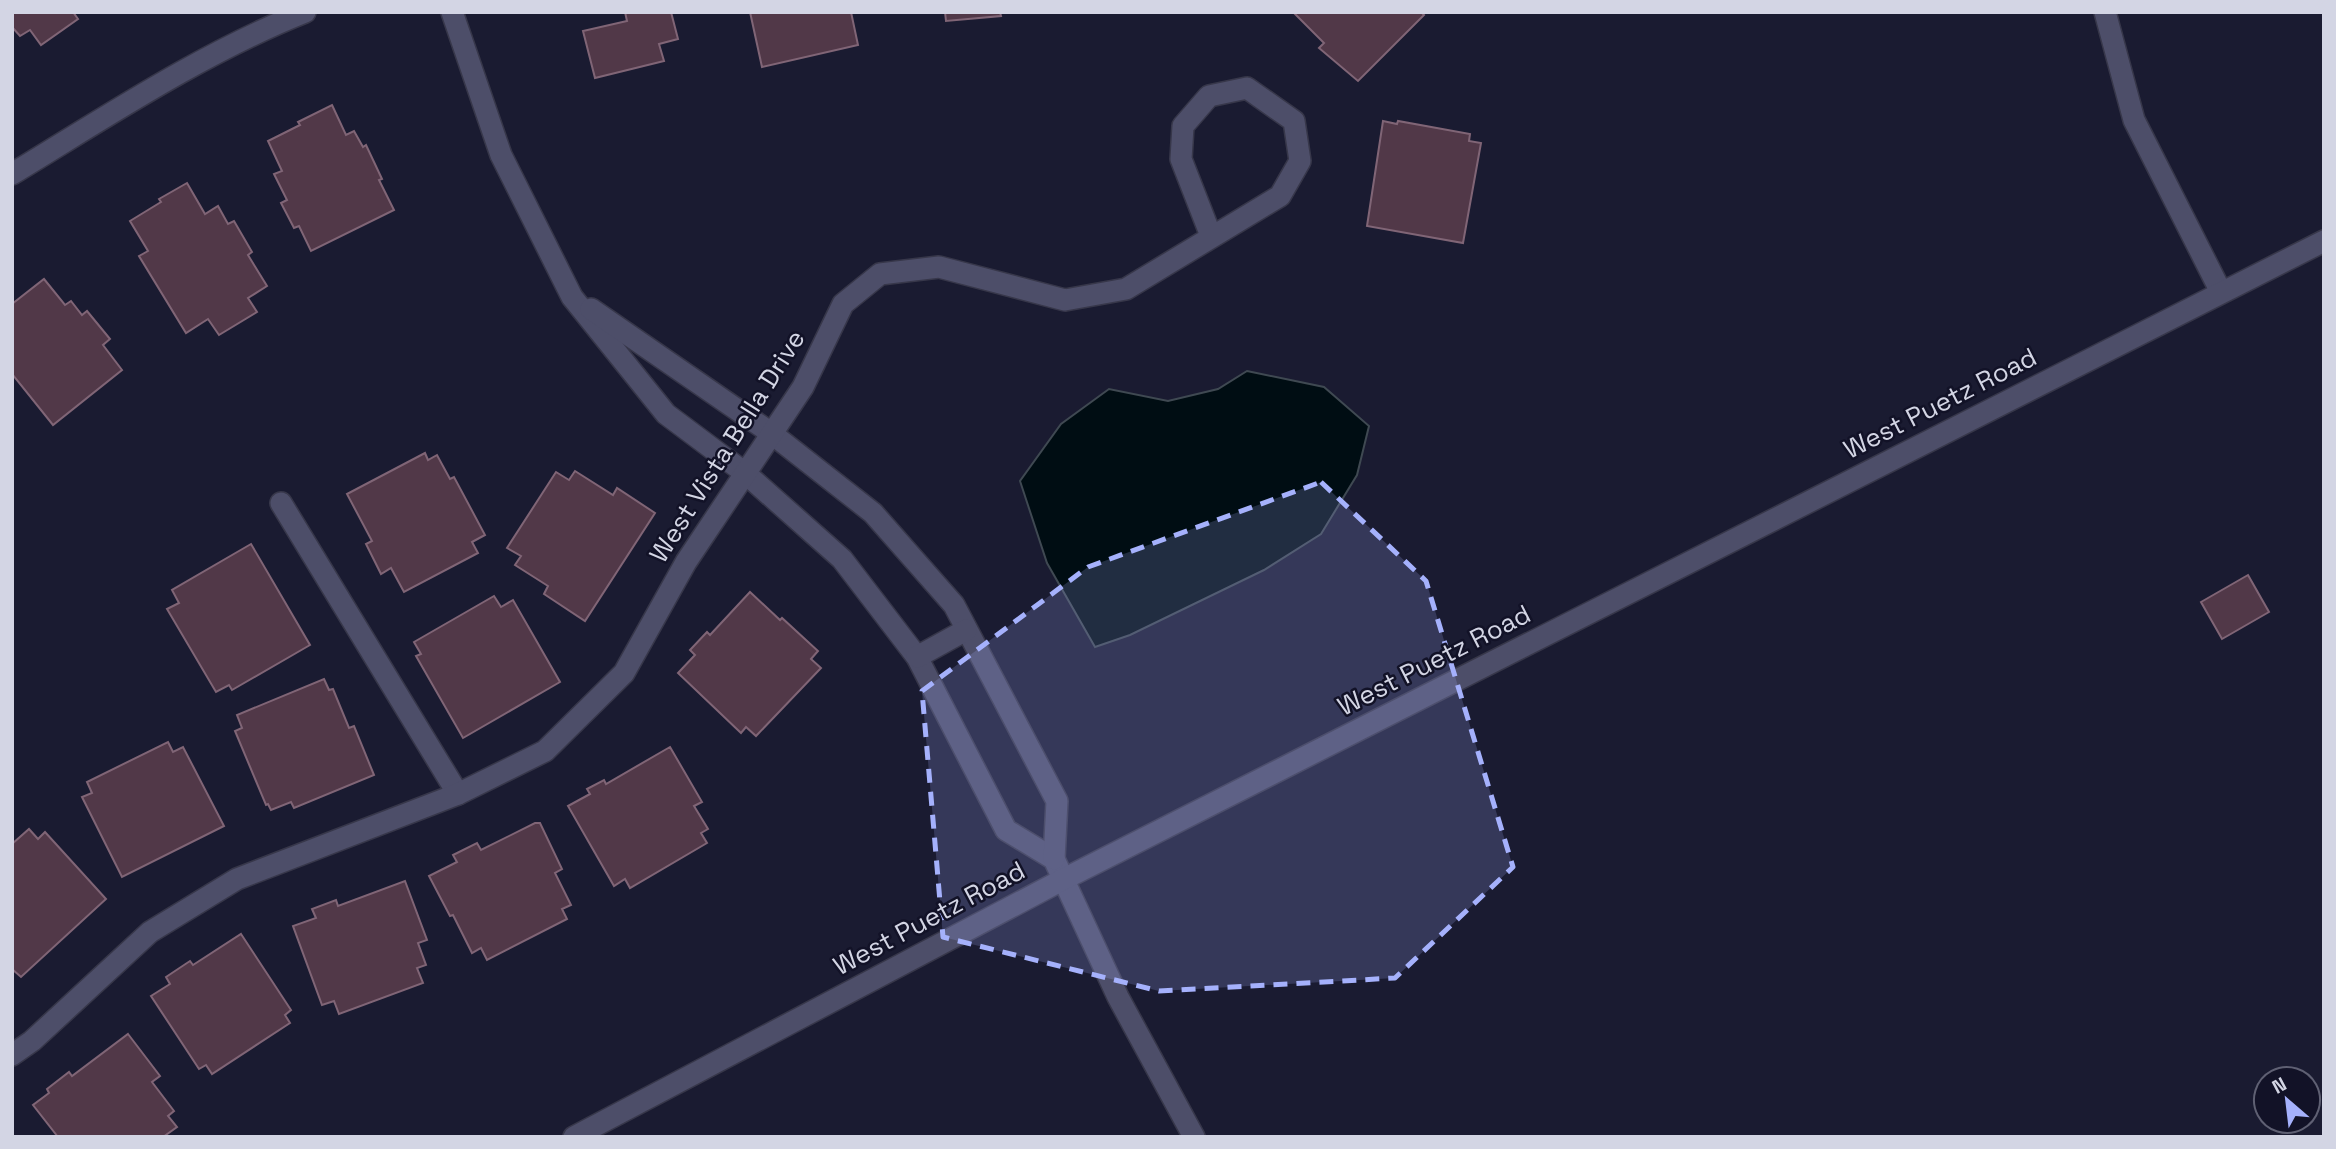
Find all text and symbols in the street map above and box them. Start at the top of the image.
street label: West Vista Bella Drive [642,323,812,569]
street label: West Puetz Road [1838,340,2042,466]
street label: West Puetz Road [1332,597,1536,723]
street label: West Puetz Road [827,853,1031,983]
north arrow [2252,1065,2322,1135]
text: N [2268,1071,2291,1099]

